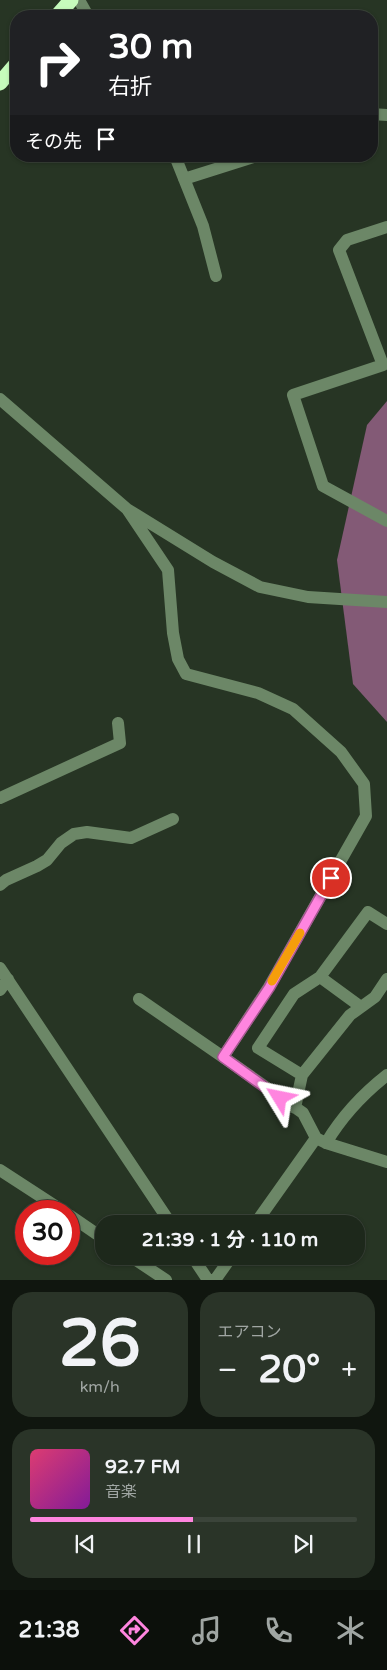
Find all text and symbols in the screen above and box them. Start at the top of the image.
text: 30 m [108,26,193,68]
icon: right [25,30,90,95]
text: 右折 [108,74,152,100]
icon: arrive [92,125,120,153]
text: その先 [25,131,82,153]
pin [310,857,352,899]
icon: arrive [317,864,345,892]
position arrow [253,1071,305,1123]
speed limit sign: 30 [15,1200,80,1265]
text: 21:39 · 1 分 · 110 m [142,1229,318,1251]
text: 26 [59,1305,141,1384]
text: エアコン [218,1322,282,1342]
text: 20° [258,1347,320,1393]
text: − [218,1353,237,1387]
text: + [341,1353,357,1387]
text: km/h [80,1377,120,1397]
text: 92.7 FM [105,1456,180,1478]
text: 音楽 [105,1482,137,1502]
icon: previous [71,1530,99,1558]
icon: pause [180,1530,208,1558]
icon: next [289,1530,317,1558]
icon: directions [117,1613,152,1648]
icon: music [189,1613,224,1648]
icon: phone [261,1613,296,1648]
icon: climate [333,1613,368,1648]
text: 21:38 [19,1617,80,1643]

